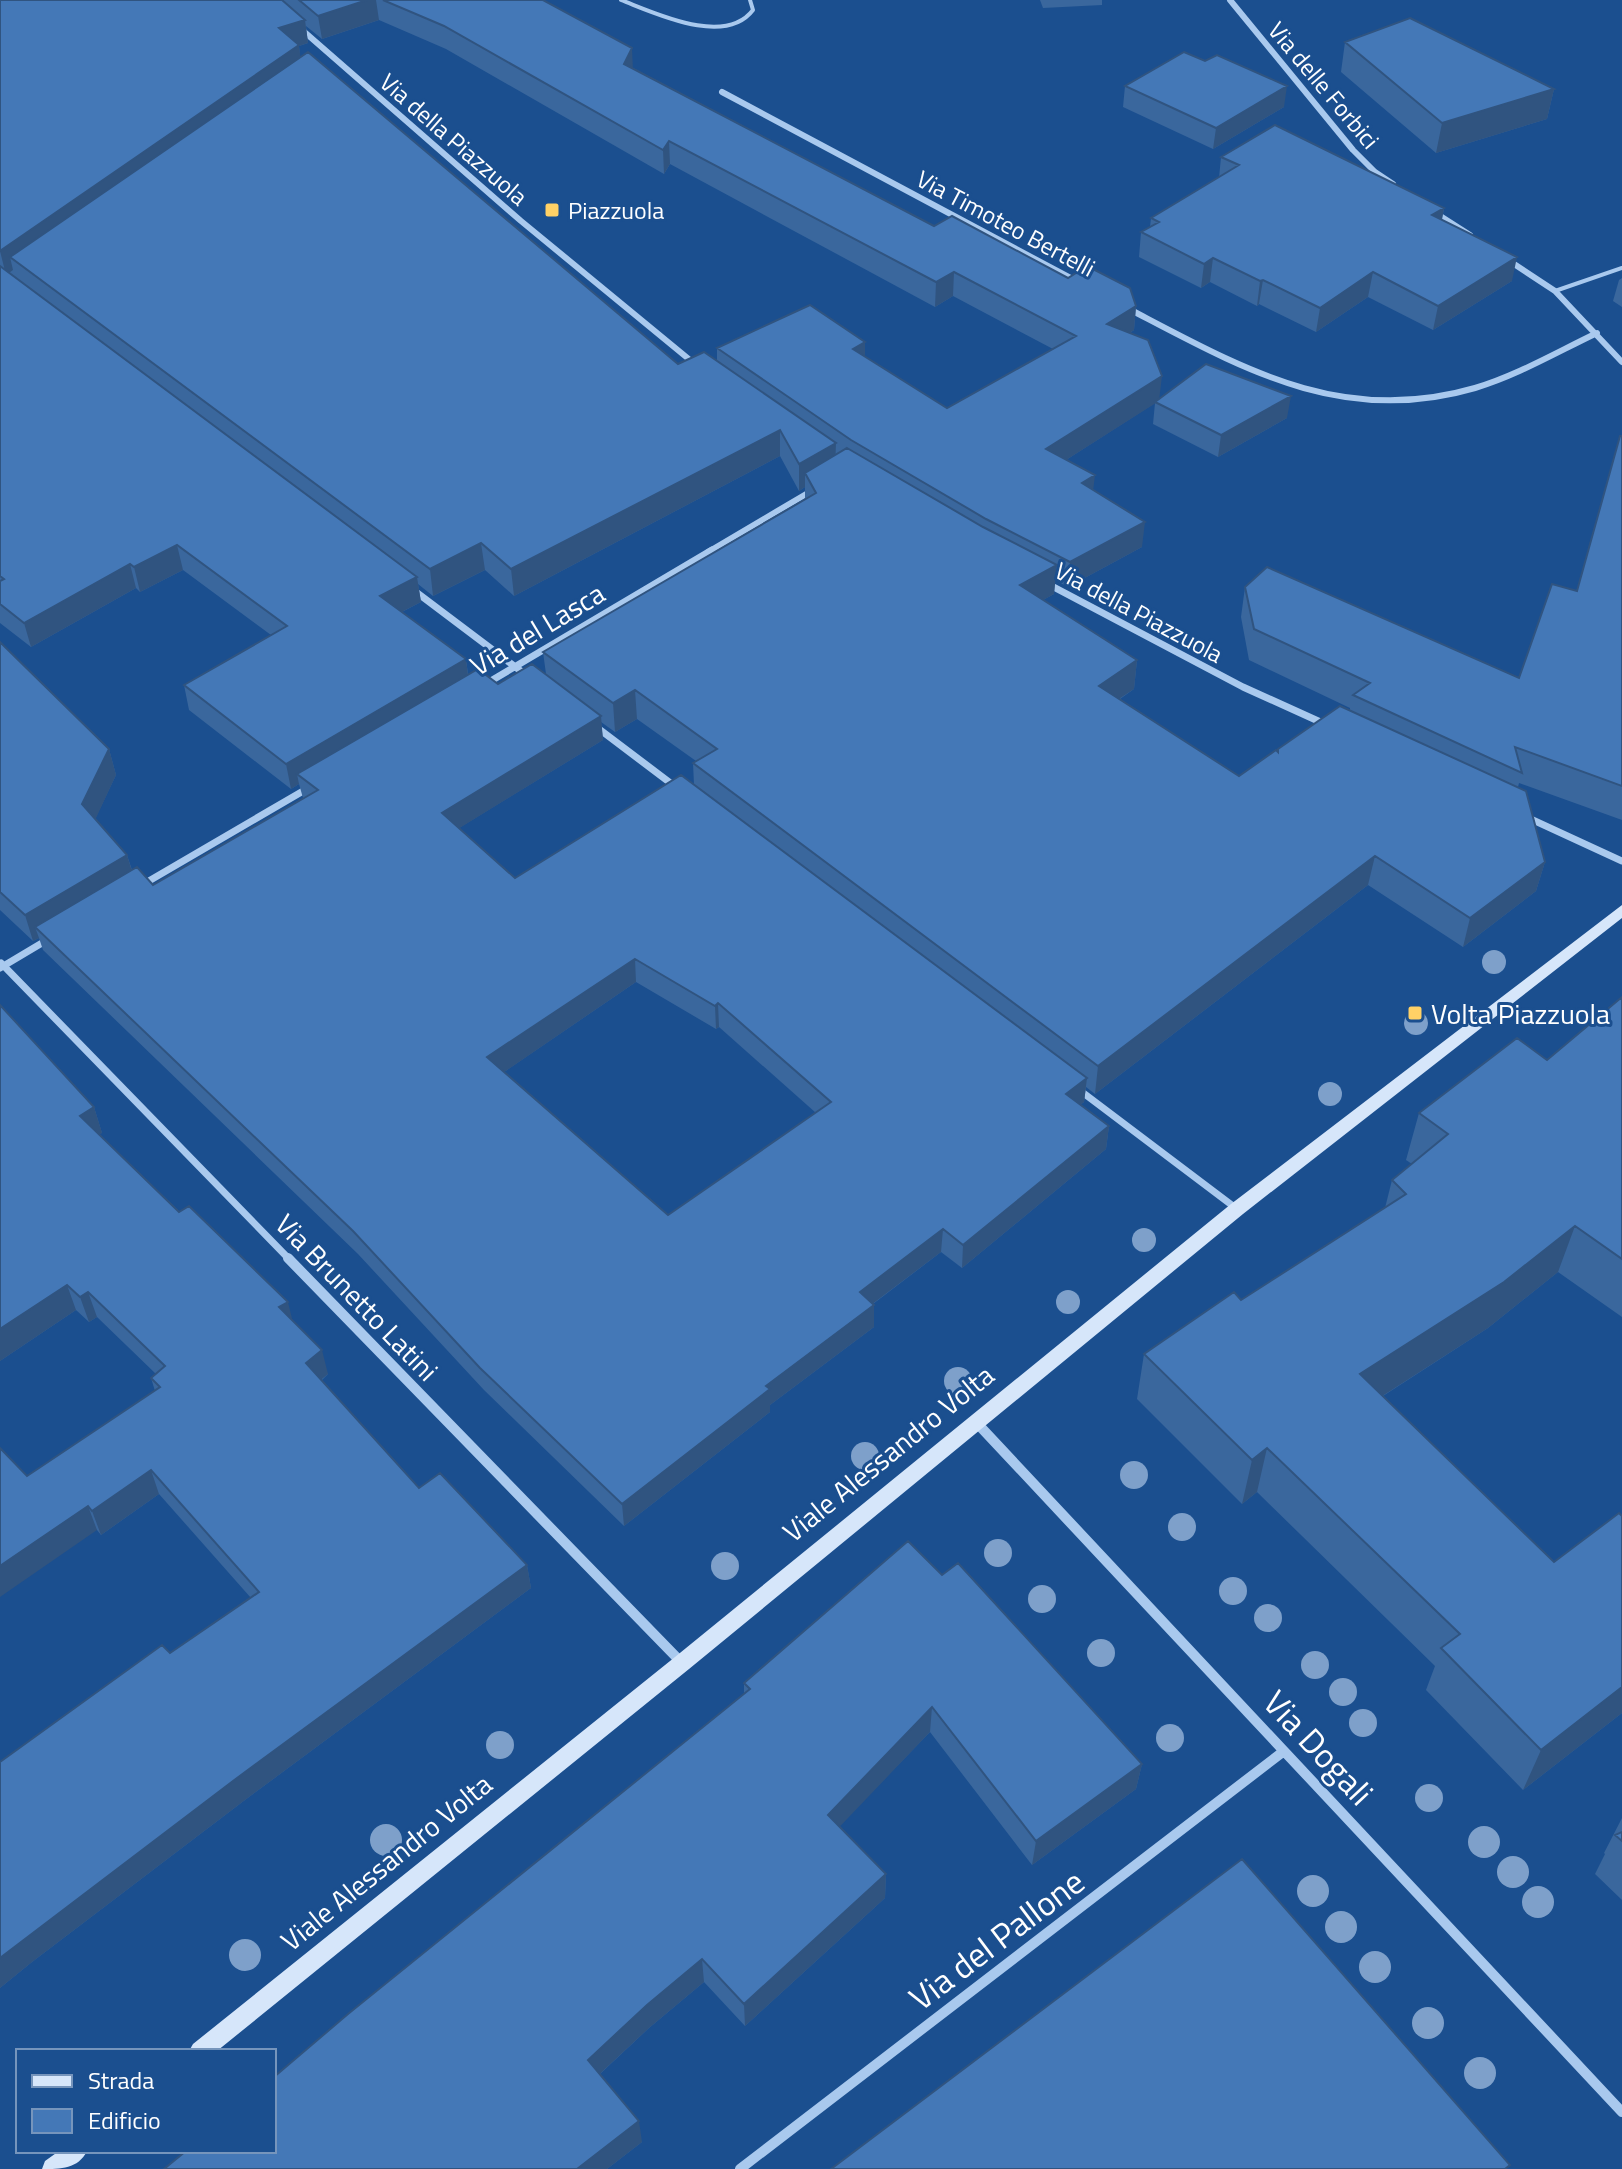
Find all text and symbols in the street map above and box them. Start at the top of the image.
street label: Via delle Forbici [1260,13,1388,157]
street label: Via della Piazzuola [372,64,536,214]
street label: Via Timoteo Bertelli [910,161,1102,285]
place label: Piazzuola [568,192,664,228]
marker: Piazzuola [543,201,561,219]
street label: Via della Piazzuola [1048,552,1230,672]
street label: Via del Lasca [461,572,613,686]
place label: Volta Piazzuola [1431,992,1610,1035]
marker: Volta Piazzuola [1406,1004,1424,1022]
street label: Via Brunetto Latini [266,1203,448,1391]
street label: Viale Alessandro Volta [773,1354,1003,1552]
street label: Via Dogali [1252,1678,1386,1816]
street label: Viale Alessandro Volta [271,1763,501,1961]
street label: Via del Pallone [897,1856,1095,2022]
legend [16,2049,276,2153]
text: Strada [88,2062,154,2098]
text: Edificio [88,2102,161,2138]

